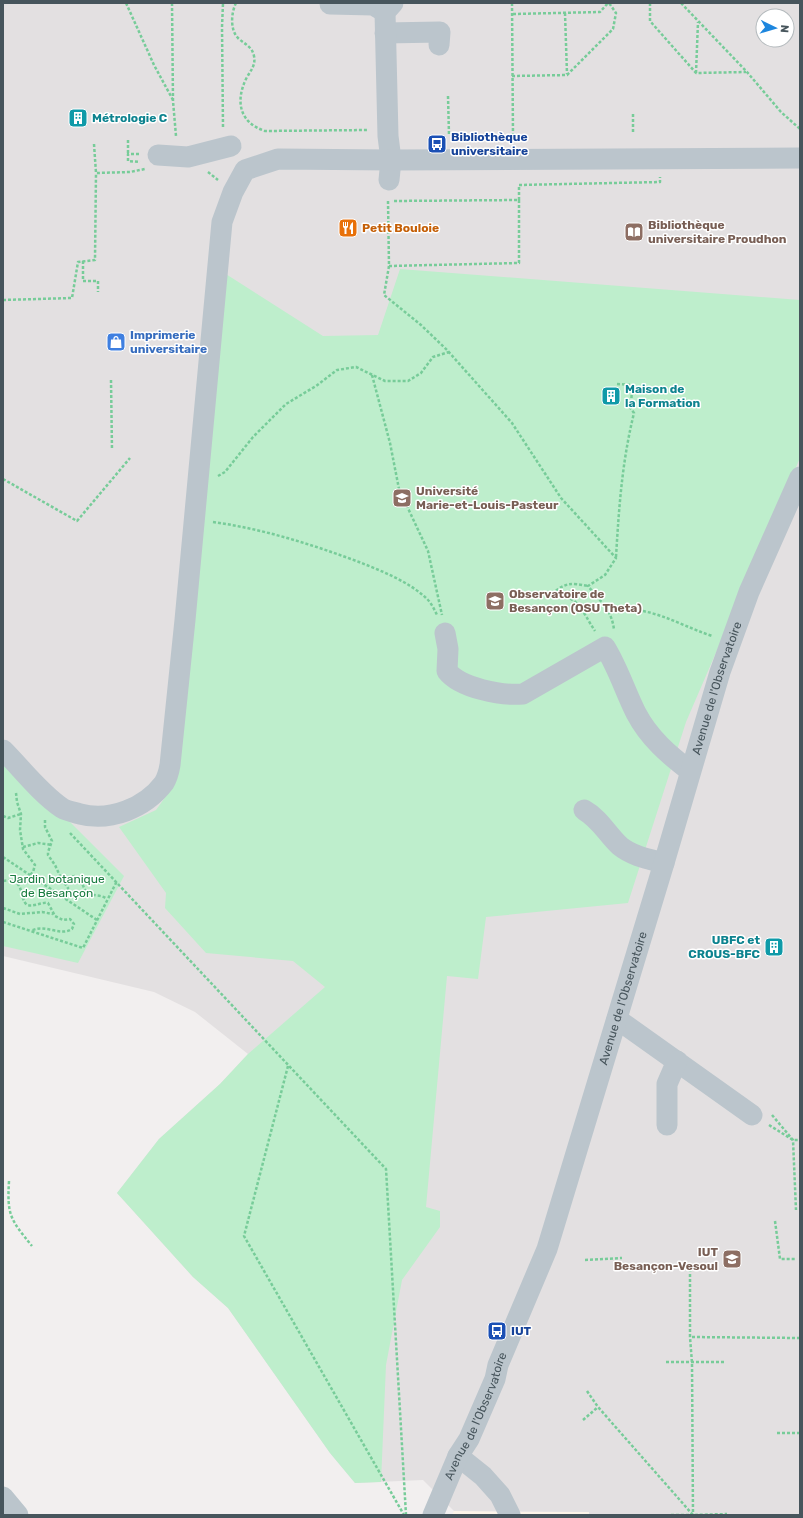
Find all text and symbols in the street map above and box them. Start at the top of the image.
north arrow [755,8,795,48]
text: N [778,24,791,33]
building icon: Métrologie C [67,107,89,129]
place label: Métrologie C [92,111,168,125]
place label: Bibliothèque universitaire [451,130,528,158]
bus stop icon: Bibliothèque universitaire [426,133,448,155]
restaurant icon: Petit Bouloie [337,217,359,239]
place label: Bibliothèque universitaire Proudhon [648,218,787,246]
place label: Petit Bouloie [362,221,439,235]
library icon: Bibliothèque universitaire Proudhon [623,221,645,243]
place label: Imprimerie universitaire [130,328,207,356]
shop icon: Imprimerie universitaire [105,331,127,353]
place label: Maison de la Formation [625,382,701,410]
building icon: Maison de la Formation [600,385,622,407]
place label: Université Marie-et-Louis-Pasteur [416,484,559,512]
school or university icon: Université Marie-et-Louis-Pasteur [391,487,413,509]
place label: Observatoire de Besançon (OSU Theta) [509,587,642,615]
school or university icon: Observatoire de Besançon (OSU Theta) [484,590,506,612]
street label: Avenue de l'Observatoire [689,619,745,756]
park label: Jardin botanique de Besançon [9,872,105,900]
street label: Avenue de l'Observatoire [596,930,650,1067]
place label: UBFC et CROUS-BFC [688,933,761,961]
building icon: UBFC et CROUS-BFC [763,936,785,958]
place label: IUT Besançon-Vesoul [614,1245,718,1273]
school or university icon: IUT Besançon-Vesoul [721,1248,743,1270]
bus stop icon: IUT [486,1320,508,1342]
place label: IUT [511,1324,532,1338]
street label: Avenue de l'Observatoire [442,1350,510,1482]

